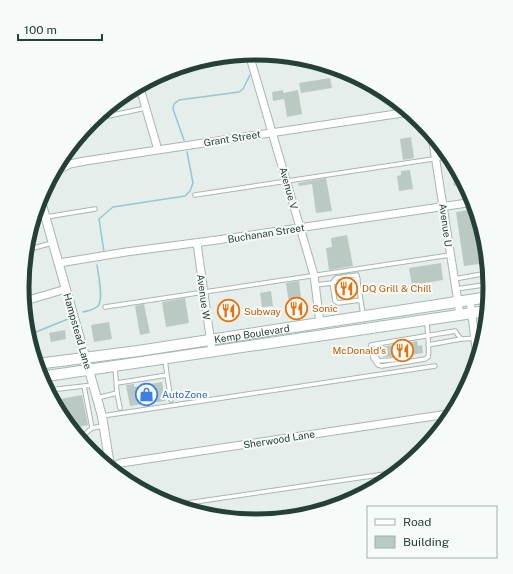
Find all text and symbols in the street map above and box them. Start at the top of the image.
scale bar [18,16,102,42]
text: 100 m [24,23,57,37]
street label: Grant Street [203,128,262,148]
street label: Avenue V [277,166,301,211]
street label: Avenue U [437,203,455,247]
street label: Buchanan Street [227,221,305,245]
street label: Avenue W [195,273,213,321]
restaurant icon: DQ Grill & Chill [333,275,359,301]
place label: DQ Grill & Chill [362,282,432,294]
street label: Hampstead Lane [61,292,95,371]
restaurant icon: Sonic [283,295,309,321]
restaurant icon: Subway [216,298,242,324]
place label: Sonic [312,302,338,314]
place label: Subway [244,305,282,317]
street label: Kemp Boulevard [213,322,290,345]
restaurant icon: McDonald's [389,337,415,363]
place label: McDonald's [333,344,386,356]
shop icon: AutoZone [133,381,159,407]
place label: AutoZone [162,388,208,400]
street label: Sherwood Lane [242,427,316,451]
legend [367,506,497,558]
text: Road [403,515,431,529]
text: Building [403,535,449,549]

